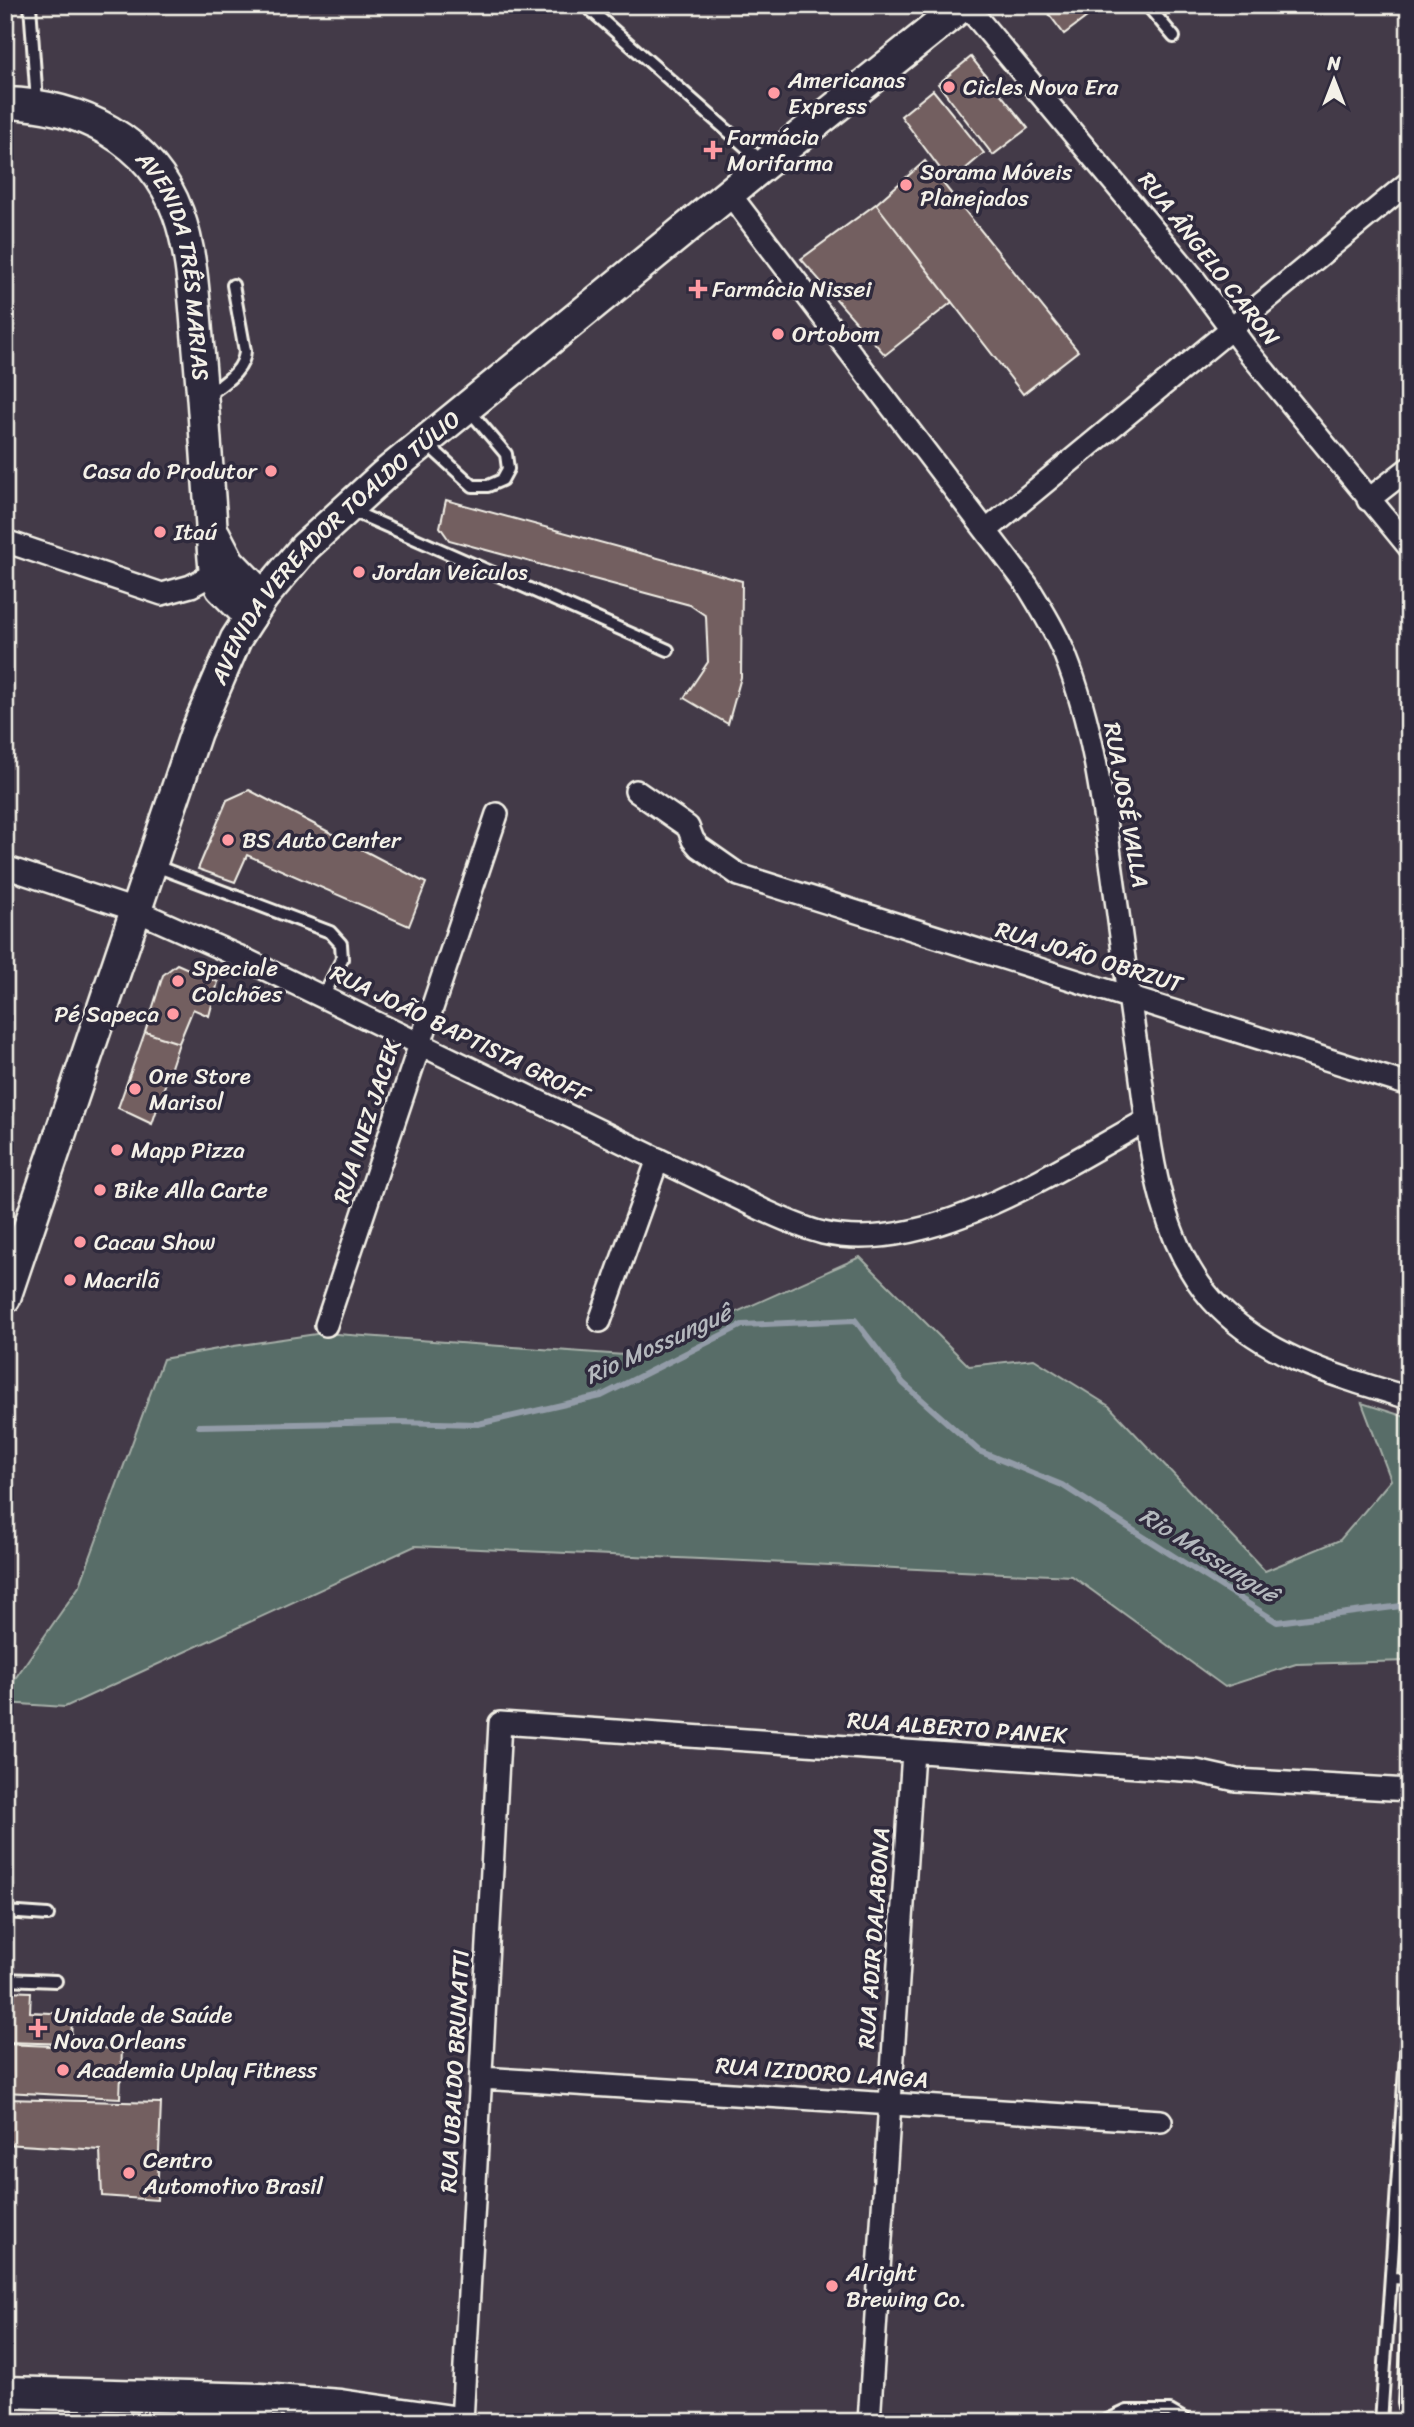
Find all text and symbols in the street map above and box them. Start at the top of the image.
north arrow [1298,46,1368,116]
text: N [1326,47,1341,80]
place label: Americanas Express [787,60,906,127]
place label: Cicles Nova Era [963,67,1119,108]
marker: Cicles Nova Era [941,79,957,95]
marker: Americanas Express [766,85,782,101]
place label: Farmácia Morifarma [727,117,833,184]
street label: AVENIDA TRÊS MARIAS [125,140,222,382]
marker: Farmácia Morifarma [705,142,721,158]
place label: Sorama Móveis Planejados [920,152,1073,219]
street label: RUA ÂNGELO CARON [1127,163,1291,355]
marker: Sorama Móveis Planejados [898,177,914,193]
place label: Farmácia Nissei [712,269,872,310]
marker: Farmácia Nissei [690,281,706,297]
place label: Ortobom [792,314,880,355]
marker: Ortobom [770,326,786,342]
street label: AVENIDA VEREADOR TOALDO TÚLIO [198,399,470,692]
place label: Casa do Produtor [83,451,259,492]
marker: Casa do Produtor [263,463,279,479]
place label: Itaú [173,512,218,553]
marker: Itaú [152,524,168,540]
place label: Jordan Veículos [372,552,528,593]
marker: Jordan Veículos [351,564,367,580]
street label: RUA JOSÉ VALLA [1091,719,1161,891]
place label: BS Auto Center [242,820,402,861]
marker: BS Auto Center [220,832,236,848]
street label: RUA JOÃO OBRZUT [990,909,1189,1005]
place label: Speciale Colchões [192,948,283,1015]
street label: RUA JOÃO BAPTISTA GROFF [323,953,598,1116]
marker: Speciale Colchões [170,973,186,989]
place label: Pé Sapeca [54,994,159,1035]
marker: Pé Sapeca [165,1006,181,1022]
street label: RUA INEZ JACEK [321,1033,413,1209]
place label: One Store Marisol [149,1056,251,1123]
marker: One Store Marisol [127,1081,143,1097]
place label: Mapp Pizza [131,1130,245,1171]
marker: Mapp Pizza [109,1142,125,1158]
place label: Bike Alla Carte [114,1170,268,1211]
marker: Bike Alla Carte [92,1182,108,1198]
place label: Cacau Show [94,1222,215,1263]
marker: Cacau Show [72,1234,88,1250]
place label: Macrilã [84,1260,160,1301]
marker: Macrilã [62,1272,78,1288]
water label: Rio Mossunguê [578,1290,741,1396]
water label: Rio Mossunguê [1131,1496,1290,1616]
street label: RUA ALBERTO PANEK [846,1700,1069,1756]
street label: RUA ADIR DALABONA [846,1826,902,2050]
street label: RUA UBALDO BRUNATTI [428,1948,482,2194]
place label: Unidade de Saúde Nova Orleans [54,1995,232,2062]
marker: Unidade de Saúde Nova Orleans [28,2018,48,2038]
street label: RUA IZIDORO LANGA [714,2045,930,2101]
place label: Academia Uplay Fitness [76,2050,317,2091]
marker: Academia Uplay Fitness [55,2062,71,2078]
place label: Centro Automotivo Brasil [142,2140,323,2207]
marker: Centro Automotivo Brasil [121,2165,137,2181]
place label: Alright Brewing Co. [845,2253,967,2320]
marker: Alright Brewing Co. [824,2278,840,2294]

